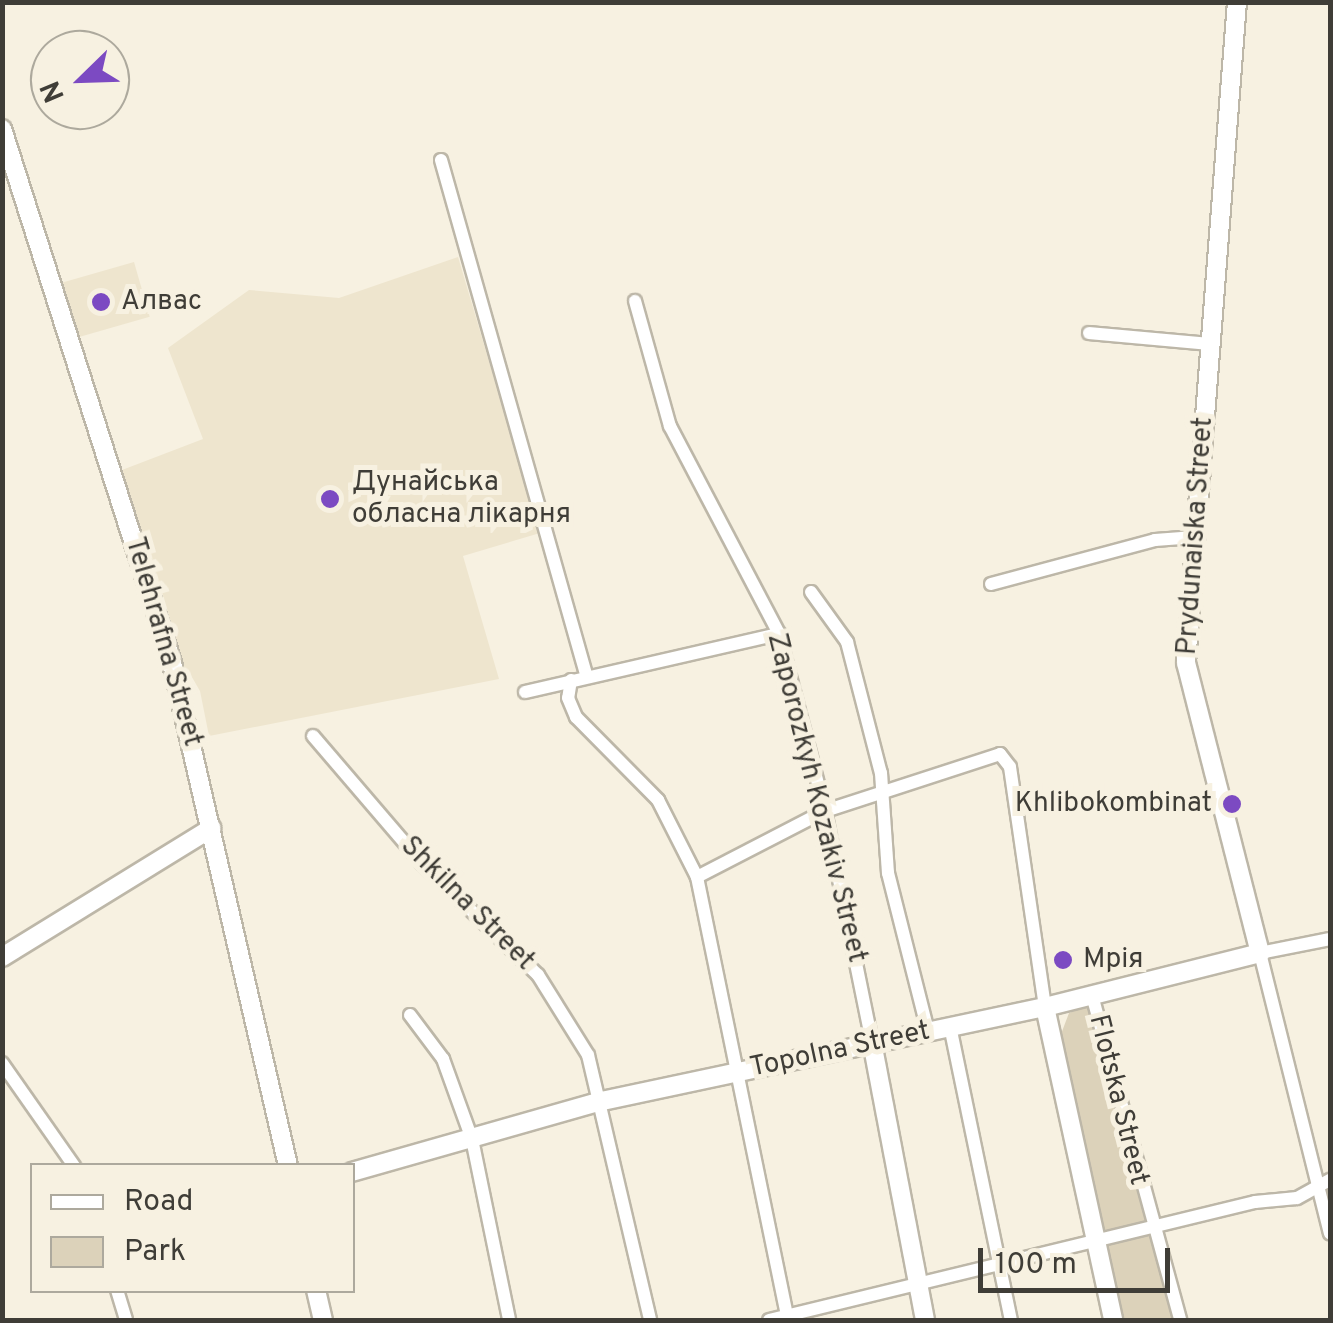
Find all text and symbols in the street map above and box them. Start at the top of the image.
north arrow [30,30,130,130]
text: N [34,75,75,107]
place label: Алвас [121,285,202,319]
marker: Алвас [90,291,112,313]
street label: Prydunaiska Street [1171,416,1221,656]
place label: Дунайська обласна лікарня [352,466,571,532]
marker: Дунайська обласна лікарня [317,486,343,512]
street label: Telehrafna Street [117,534,209,750]
street label: Zaporozkyh Kozakiv Street [759,630,873,966]
place label: Khlibokombinat [1015,787,1212,821]
marker: Khlibokombinat [1221,793,1243,815]
street label: Shkilna Street [393,830,541,978]
place label: Мрія [1083,943,1144,977]
marker: Мрія [1052,949,1074,971]
street label: Flotska Street [1081,1011,1155,1189]
street label: Topolna Street [747,1015,933,1085]
legend [30,1163,355,1293]
text: Road [124,1184,193,1221]
scale bar [983,1228,1176,1290]
text: Park [124,1234,186,1271]
text: 100 m [995,1247,1077,1284]

